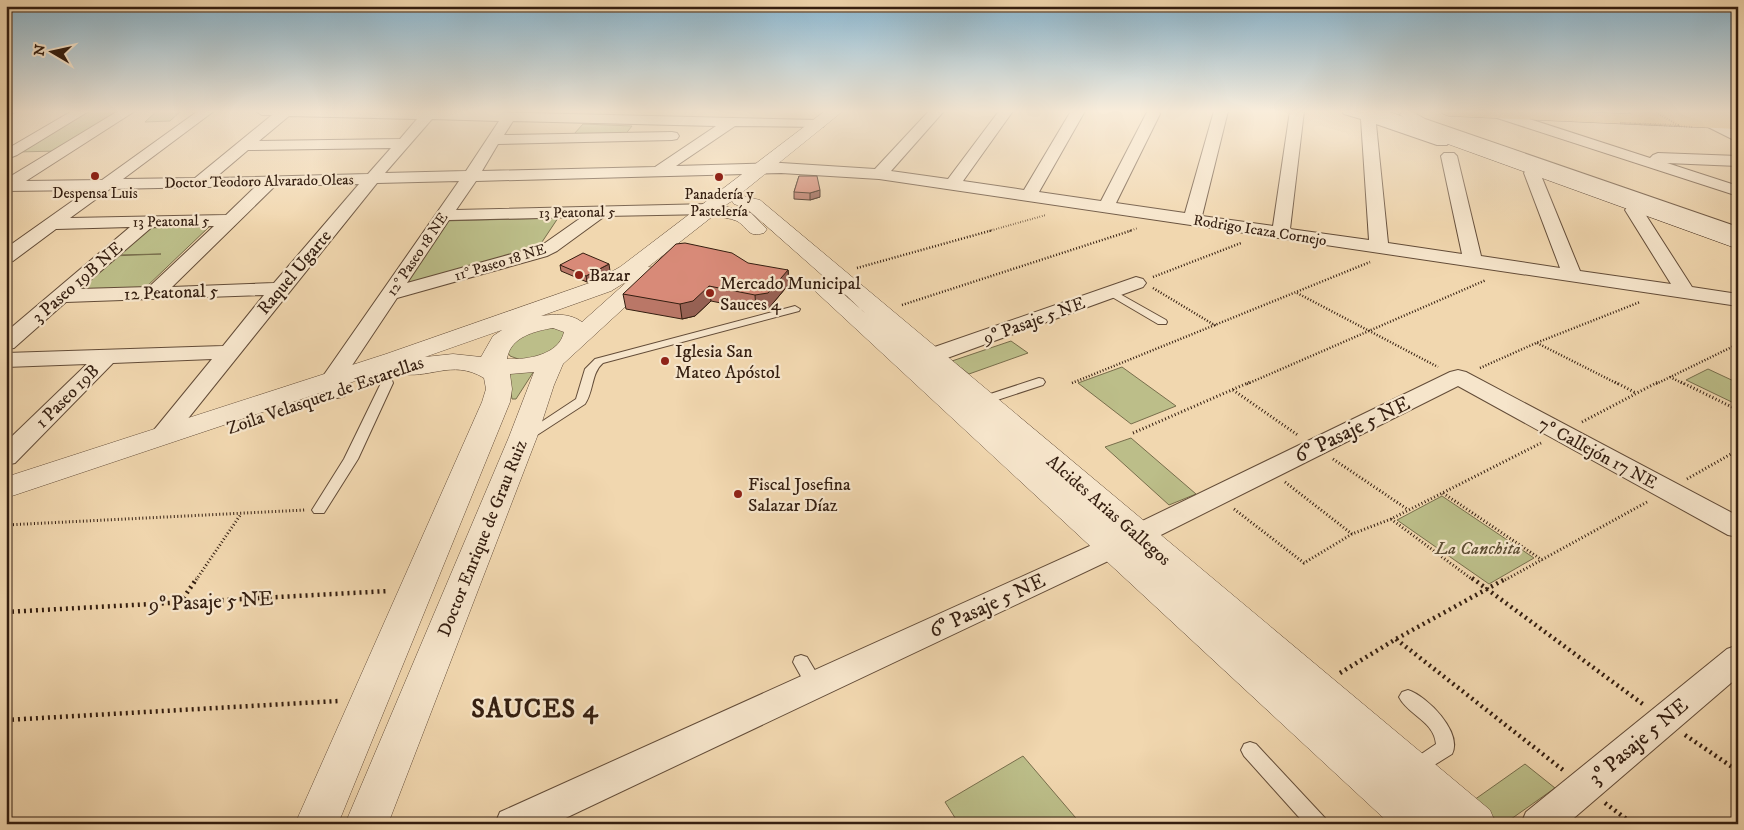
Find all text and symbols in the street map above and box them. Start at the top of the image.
north arrow [28,28,78,78]
text: N [30,43,50,57]
marker: Despensa Luis [89,170,101,182]
street label: Doctor Teodoro Alvarado Oleas [164,170,354,193]
marker: Panadería y Pastelería [713,171,725,183]
place label: Despensa Luis [52,184,138,203]
place label: Panadería y Pastelería [684,185,754,221]
street label: 13 Peatonal 5 [538,202,616,223]
street label: 12° Paseo 18 NE [382,209,453,300]
street label: 13 Peatonal 5 [132,211,210,232]
street label: Rodrigo Icaza Cornejo [1192,211,1328,250]
street label: Raquel Ugarte [253,226,337,319]
street label: 3 Paseo 19B NE [28,237,128,328]
street label: 11° Paseo 18 NE [452,239,549,285]
place label: Bazar [589,265,630,287]
marker: Bazar [573,269,585,281]
place label: Mercado Municipal Sauces 4 [720,273,861,316]
street label: 12 Peatonal 5 [123,280,219,306]
marker: Mercado Municipal Sauces 4 [704,287,716,299]
street label: 9º Pasaje 5 NE [979,292,1089,350]
place label: Iglesia San Mateo Apóstol [675,341,781,384]
street label: Zoila Velasquez de Estarellas [224,352,427,440]
marker: Iglesia San Mateo Apóstol [659,355,671,367]
street label: 1 Paseo 19B [31,360,104,433]
street label: 6º Pasaje 5 NE [1290,391,1415,469]
street label: 7º Callejón 17 NE [1534,413,1661,495]
street label: Doctor Enrique de Grau Ruiz [433,437,533,640]
street label: Alcides Arias Gallegos [1042,451,1175,571]
place label: Fiscal Josefina Salazar Díaz [748,474,851,517]
marker: Fiscal Josefina Salazar Díaz [732,488,744,500]
park label: La Canchita [1434,538,1521,560]
street label: 6º Pasaje 5 NE [925,568,1050,644]
street label: 9º Pasaje 5 NE [147,586,274,618]
street label: 3º Pasaje 5 NE [1583,692,1694,791]
district label: SAUCES 4 [471,693,599,726]

